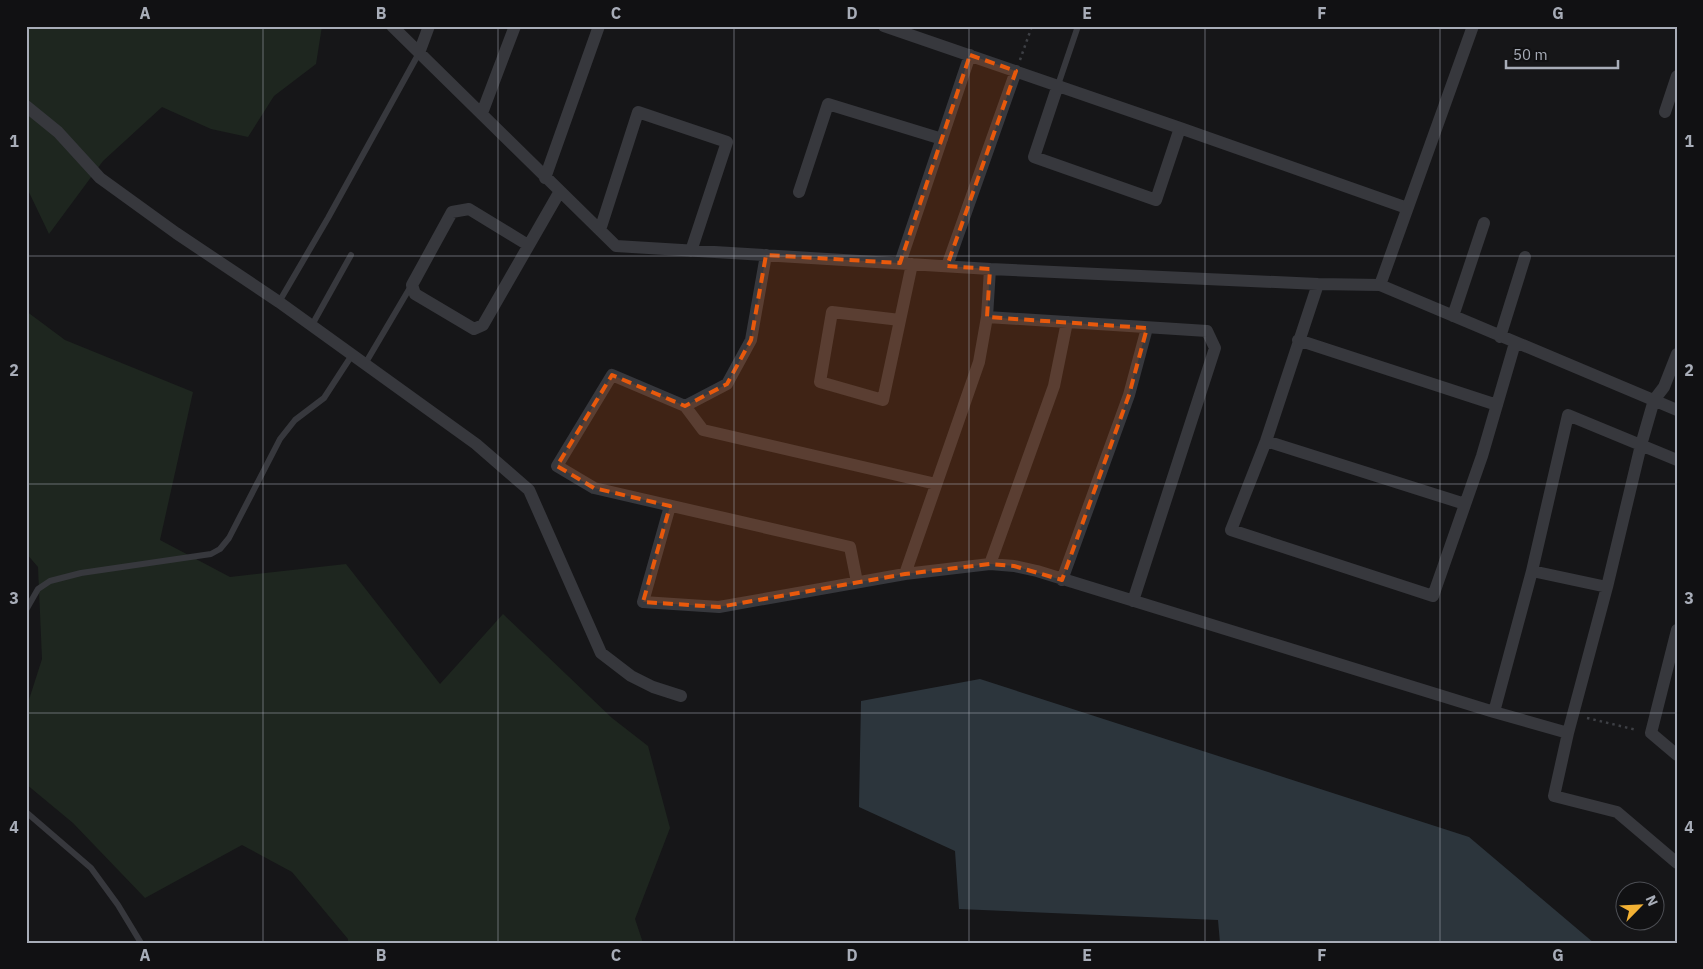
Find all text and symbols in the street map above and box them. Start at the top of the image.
text: A [140,3,151,23]
text: B [376,3,387,23]
text: C [611,3,621,23]
text: D [846,3,858,23]
text: E [1082,3,1092,23]
text: F [1317,3,1327,23]
text: G [1552,3,1564,23]
scale bar [1506,38,1618,70]
text: 50 m [1513,45,1548,64]
text: 1 [9,131,19,151]
text: 1 [1684,131,1694,151]
text: 2 [9,360,19,380]
text: 2 [1684,360,1694,380]
text: 3 [9,588,19,608]
text: 3 [1684,588,1694,608]
text: 4 [9,817,19,837]
text: 4 [1684,817,1694,837]
north arrow [1616,882,1666,932]
text: N [1642,892,1662,909]
text: A [140,945,151,965]
text: B [376,945,387,965]
text: C [611,945,621,965]
text: D [846,945,858,965]
text: E [1082,945,1092,965]
text: F [1317,945,1327,965]
text: G [1552,945,1564,965]

